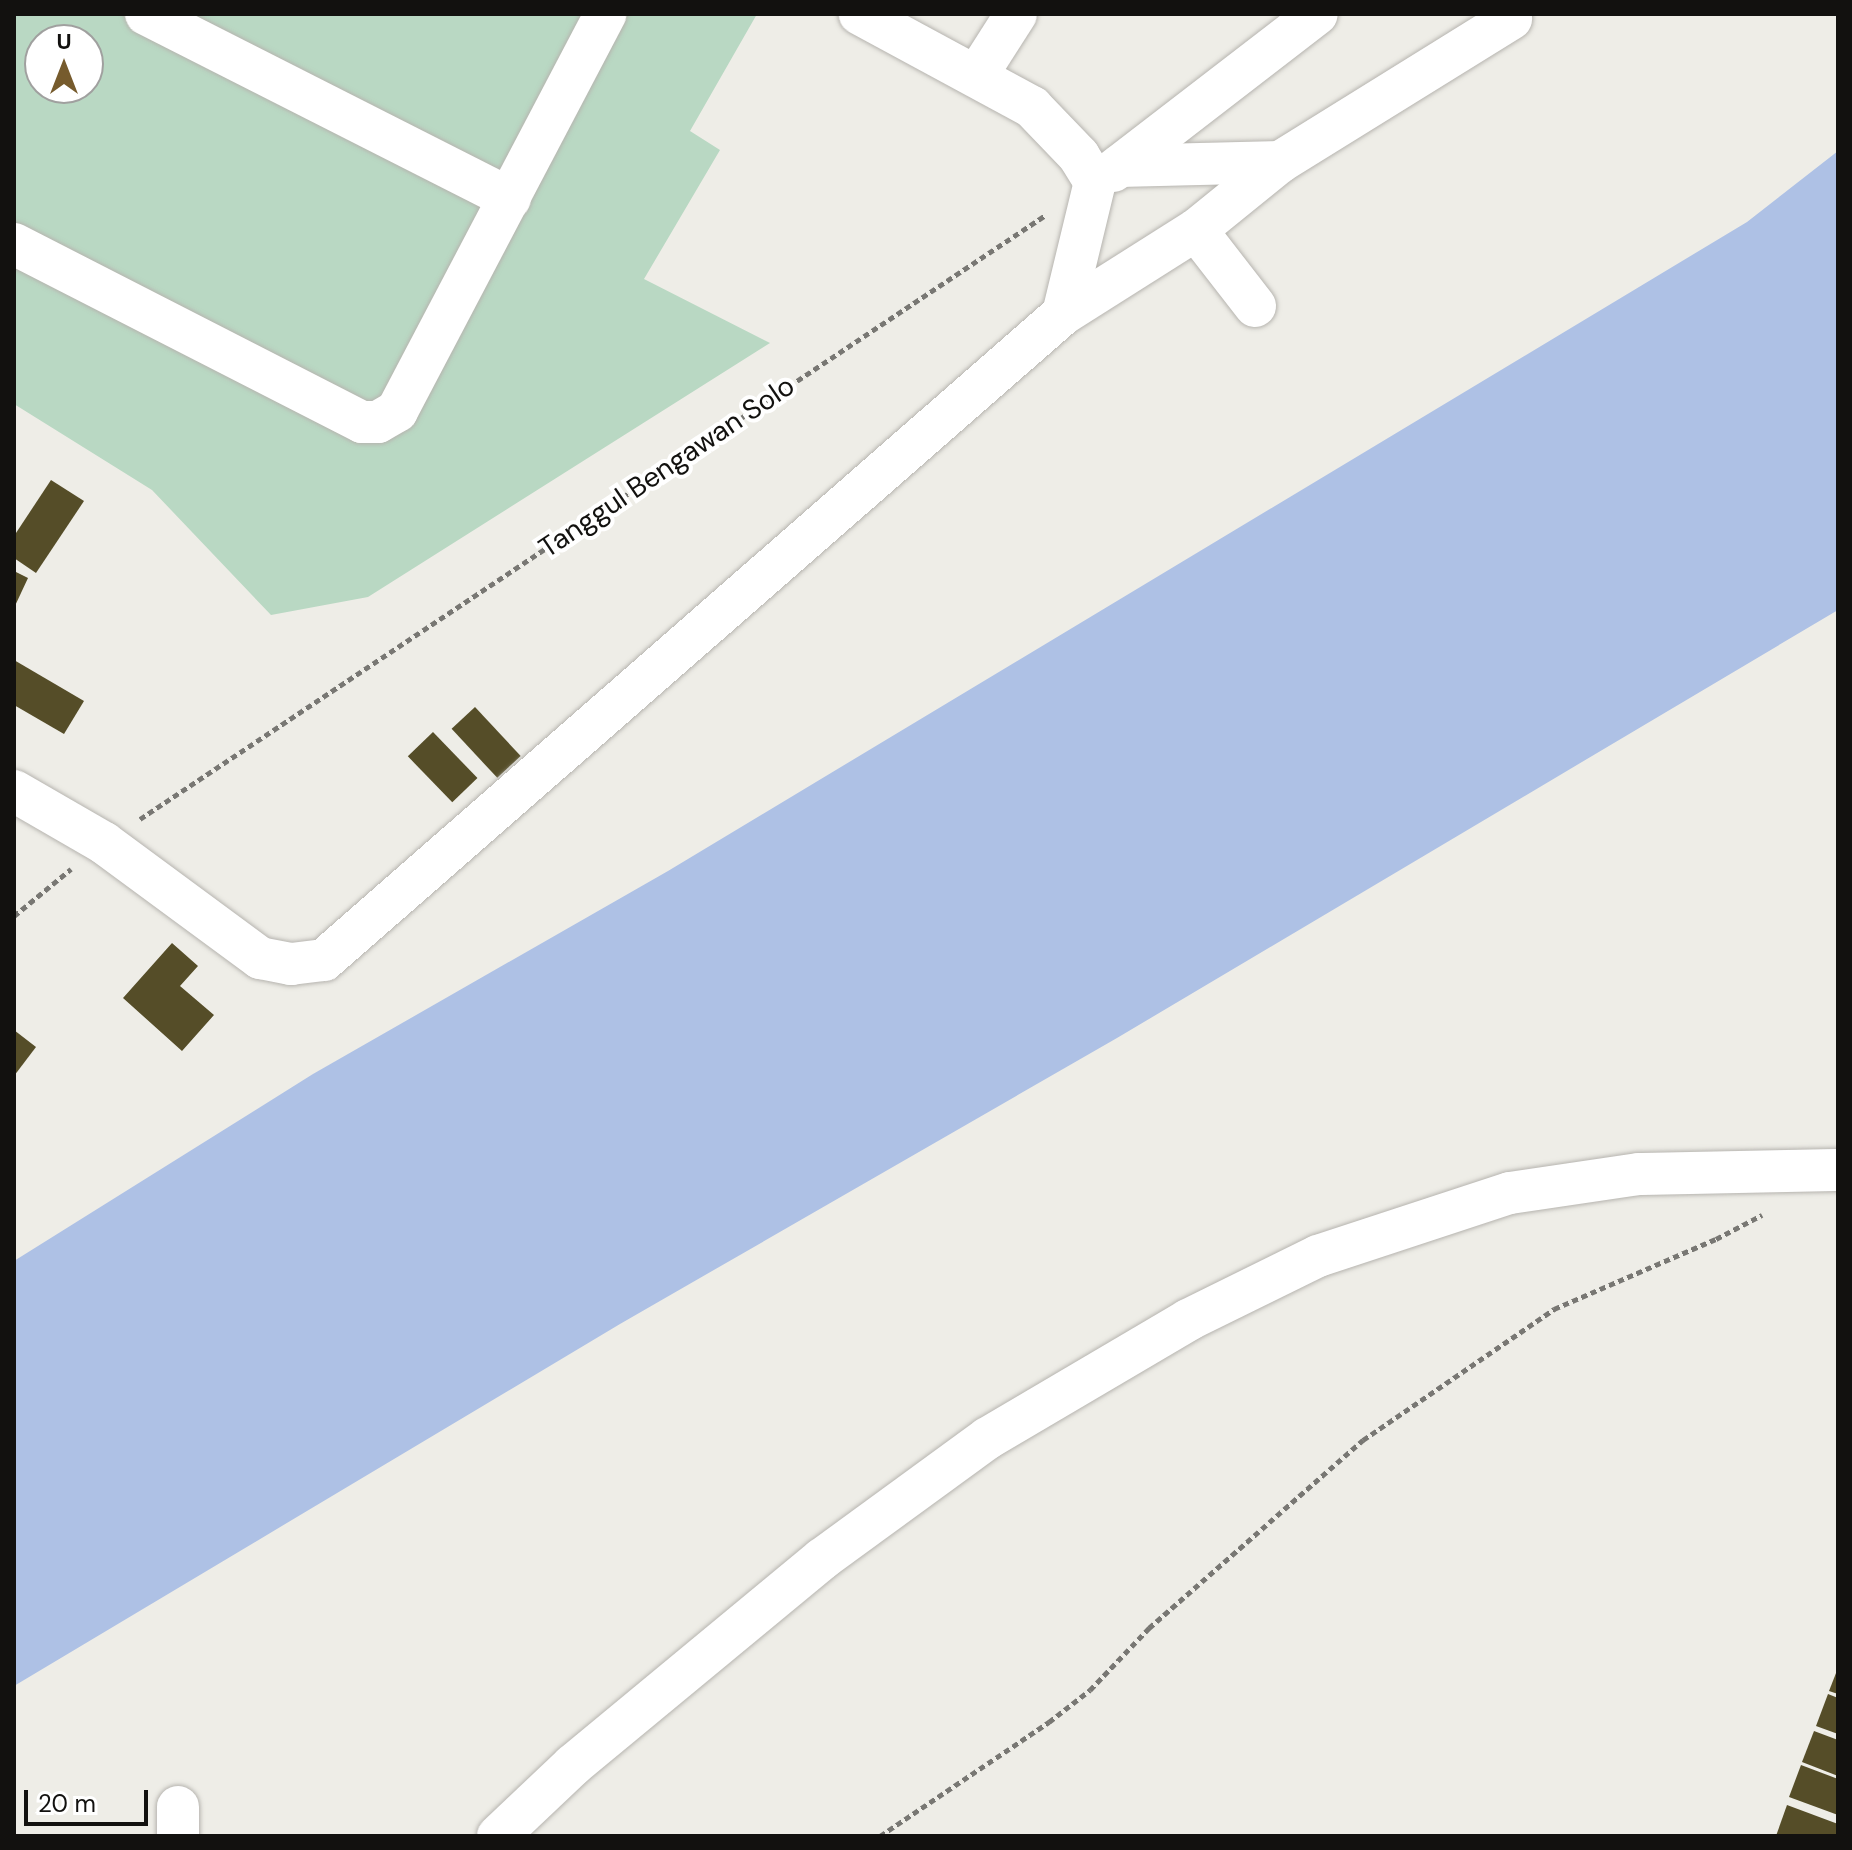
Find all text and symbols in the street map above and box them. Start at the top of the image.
north arrow [24,24,104,104]
text: U [56,27,72,56]
street label: Tanggul Bengawan Solo [533,369,801,565]
scale bar [28,1774,152,1824]
text: 20 m [38,1788,96,1819]

